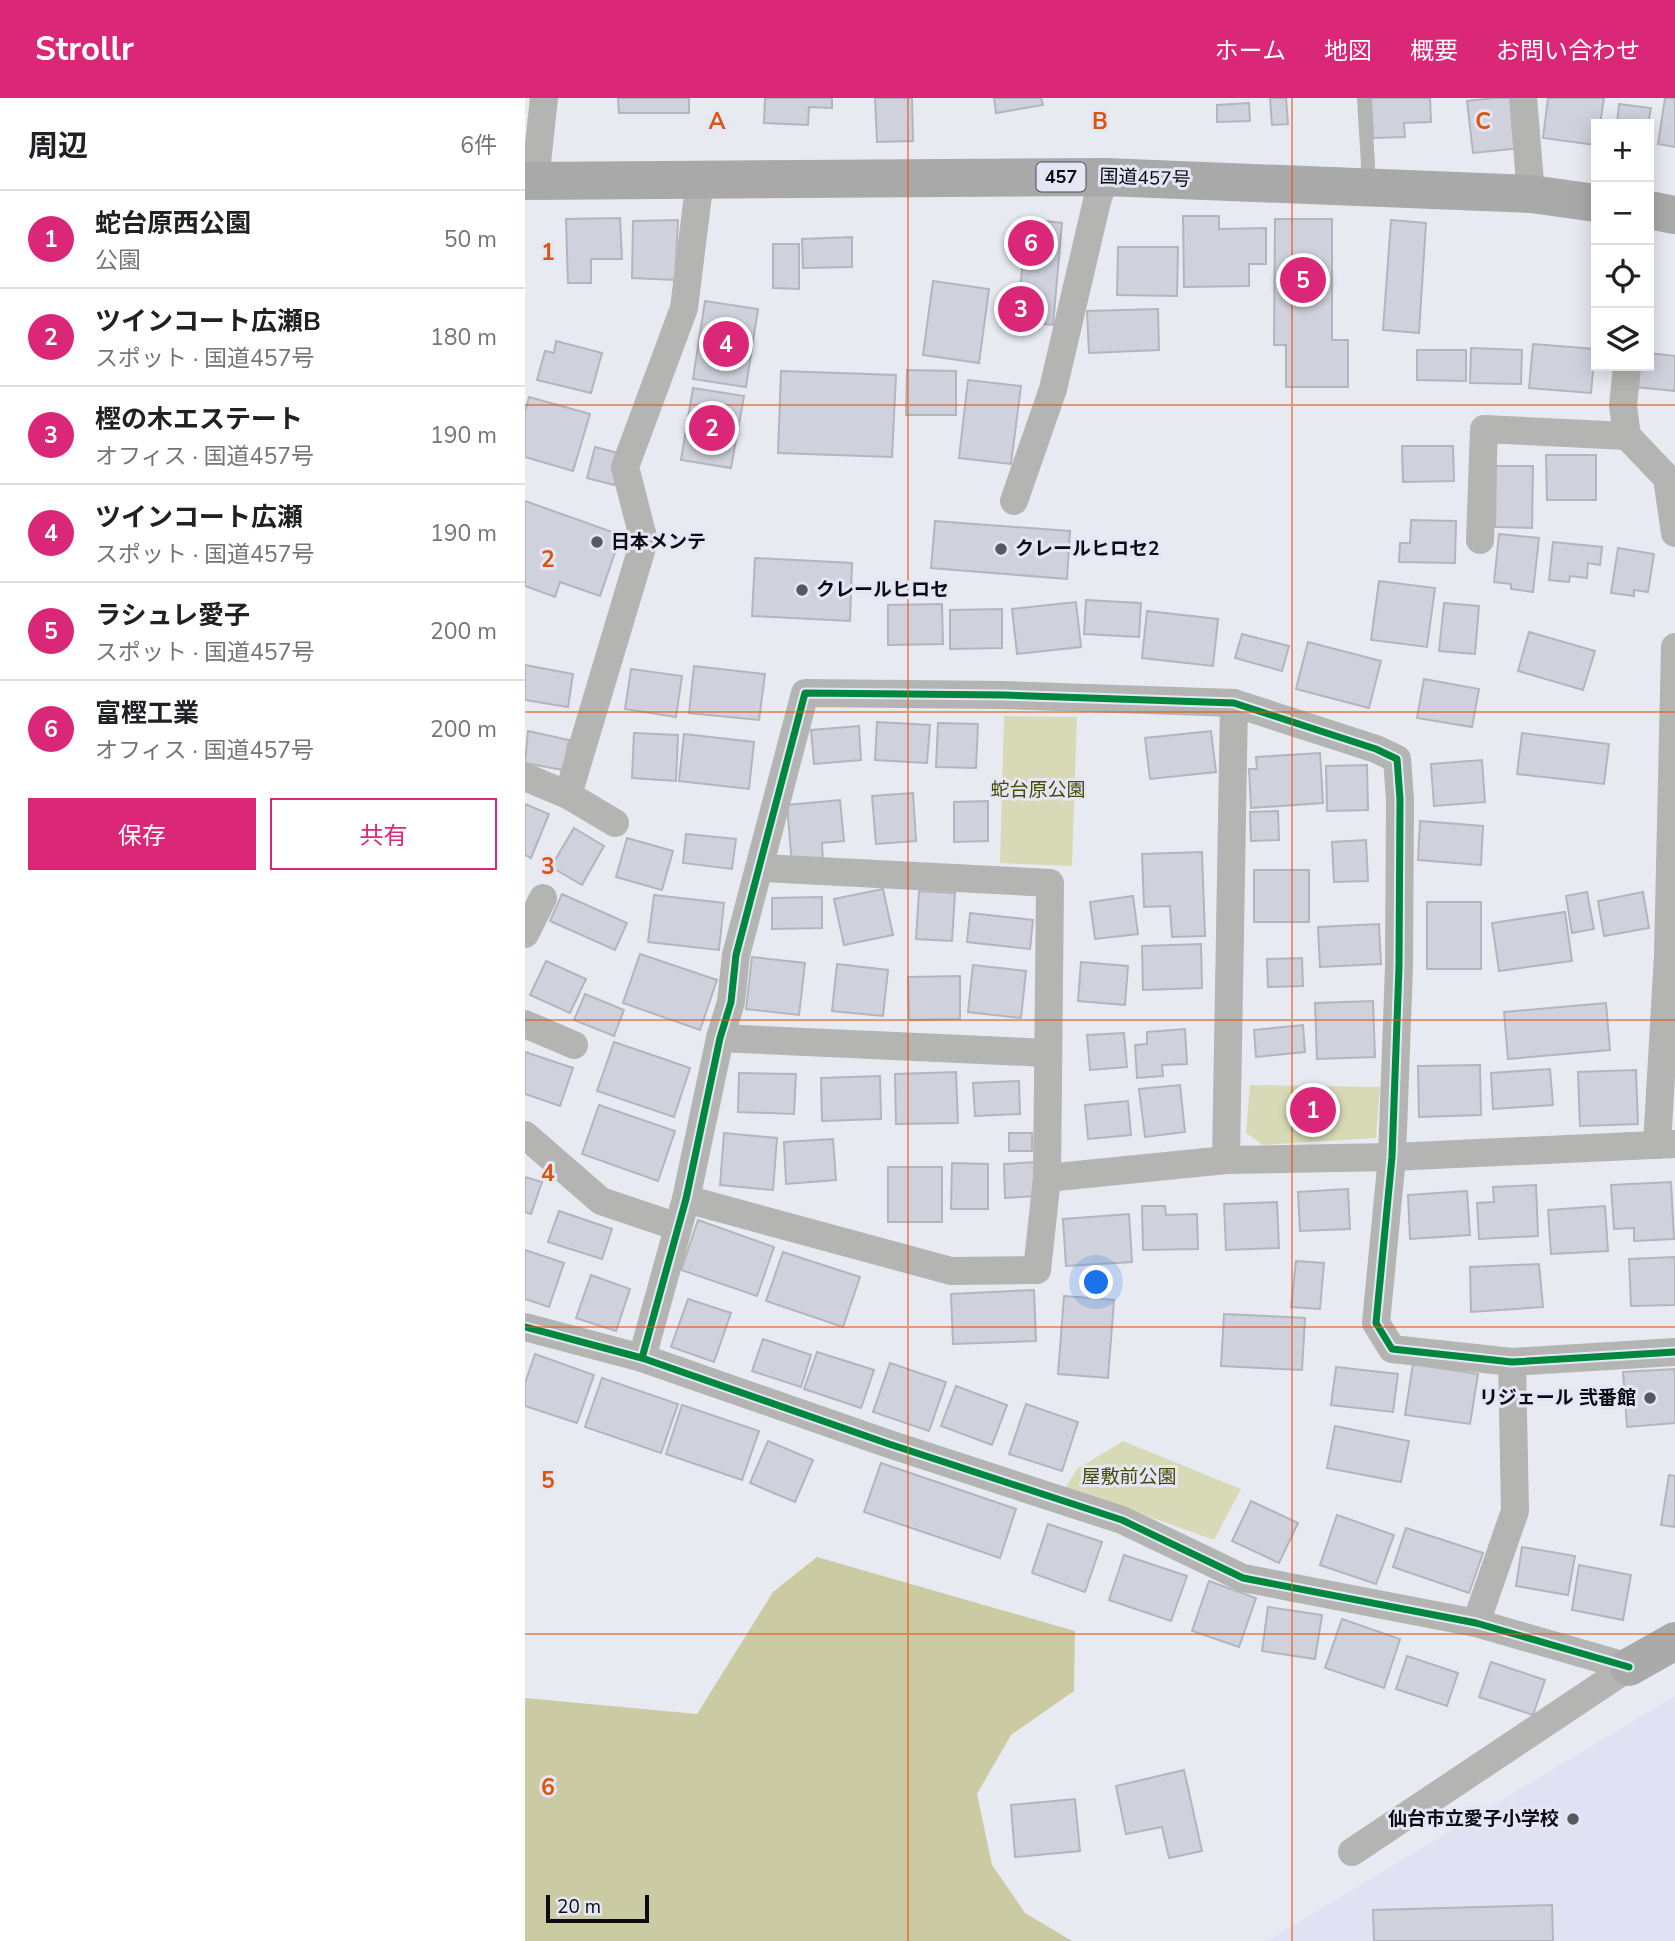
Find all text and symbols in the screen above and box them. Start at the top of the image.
text: Strollr [35,27,134,72]
text: ホーム [1215,35,1286,67]
text: 地図 [1324,35,1372,67]
text: 概要 [1410,35,1458,67]
text: お問い合わせ [1496,35,1640,67]
text: A [708,106,726,137]
text: B [1092,106,1108,137]
text: C [1475,106,1491,137]
map controls [1591,119,1654,371]
button: + [1591,119,1654,182]
text: 周辺 [28,126,88,167]
text: 6件 [460,130,497,161]
road number: 457 [1037,162,1085,192]
street label: 国道457号 [1099,163,1191,193]
button: − [1591,182,1654,245]
text: 蛇台原西公園 [95,206,251,241]
pin: 6 [1008,217,1054,269]
text: 1 [44,224,58,255]
text: 50 m [444,224,497,255]
text: 1 [541,237,555,268]
text: 公園 [95,245,141,276]
button: locate [1591,245,1654,308]
pin: 5 [1280,254,1326,306]
pin: 3 [998,283,1044,335]
text: ツインコート広瀬B [95,304,321,339]
button: layers [1591,308,1654,371]
pin: 4 [703,318,749,370]
text: 2 [44,322,58,353]
text: 180 m [430,322,497,353]
text: スポット · 国道457号 [95,343,314,374]
text: 樫の木エステート [95,402,303,437]
pin: 2 [689,402,735,454]
text: 3 [44,420,58,451]
text: 190 m [430,420,497,451]
text: オフィス · 国道457号 [95,441,314,472]
text: ツインコート広瀬 [95,500,303,535]
text: 4 [44,518,58,549]
text: 190 m [430,518,497,549]
place label: 日本メンテ [611,529,706,555]
marker: 日本メンテ [589,534,605,550]
place label: クレールヒロセ2 [1015,536,1159,562]
text: スポット · 国道457号 [95,539,314,570]
marker: クレールヒロセ2 [993,541,1009,557]
text: 2 [541,544,555,575]
place label: クレールヒロセ [816,577,949,603]
marker: クレールヒロセ [794,582,810,598]
text: ラシュレ愛子 [95,598,250,633]
text: 5 [44,616,58,647]
text: 200 m [430,616,497,647]
text: スポット · 国道457号 [95,637,314,668]
text: 富樫工業 [95,696,199,731]
text: 6 [44,714,58,745]
text: 200 m [430,714,497,745]
text: オフィス · 国道457号 [95,735,314,766]
park label: 蛇台原公園 [990,777,1086,803]
button: 保存 [28,798,256,870]
button: 共有 [270,798,497,870]
text: 3 [541,851,555,882]
pin: 1 [1290,1084,1336,1136]
text: 4 [541,1158,555,1189]
your location [1079,1265,1113,1299]
place label: リジェール 弐番館 [1479,1385,1636,1411]
marker: リジェール 弐番館 [1642,1390,1658,1406]
park label: 屋敷前公園 [1081,1464,1177,1490]
text: 5 [541,1465,555,1496]
text: 6 [541,1772,555,1803]
place label: 仙台市立愛子小学校 [1388,1806,1559,1832]
marker: 仙台市立愛子小学校 [1565,1811,1581,1827]
scale bar [546,1892,649,1924]
text: 20 m [557,1894,601,1920]

